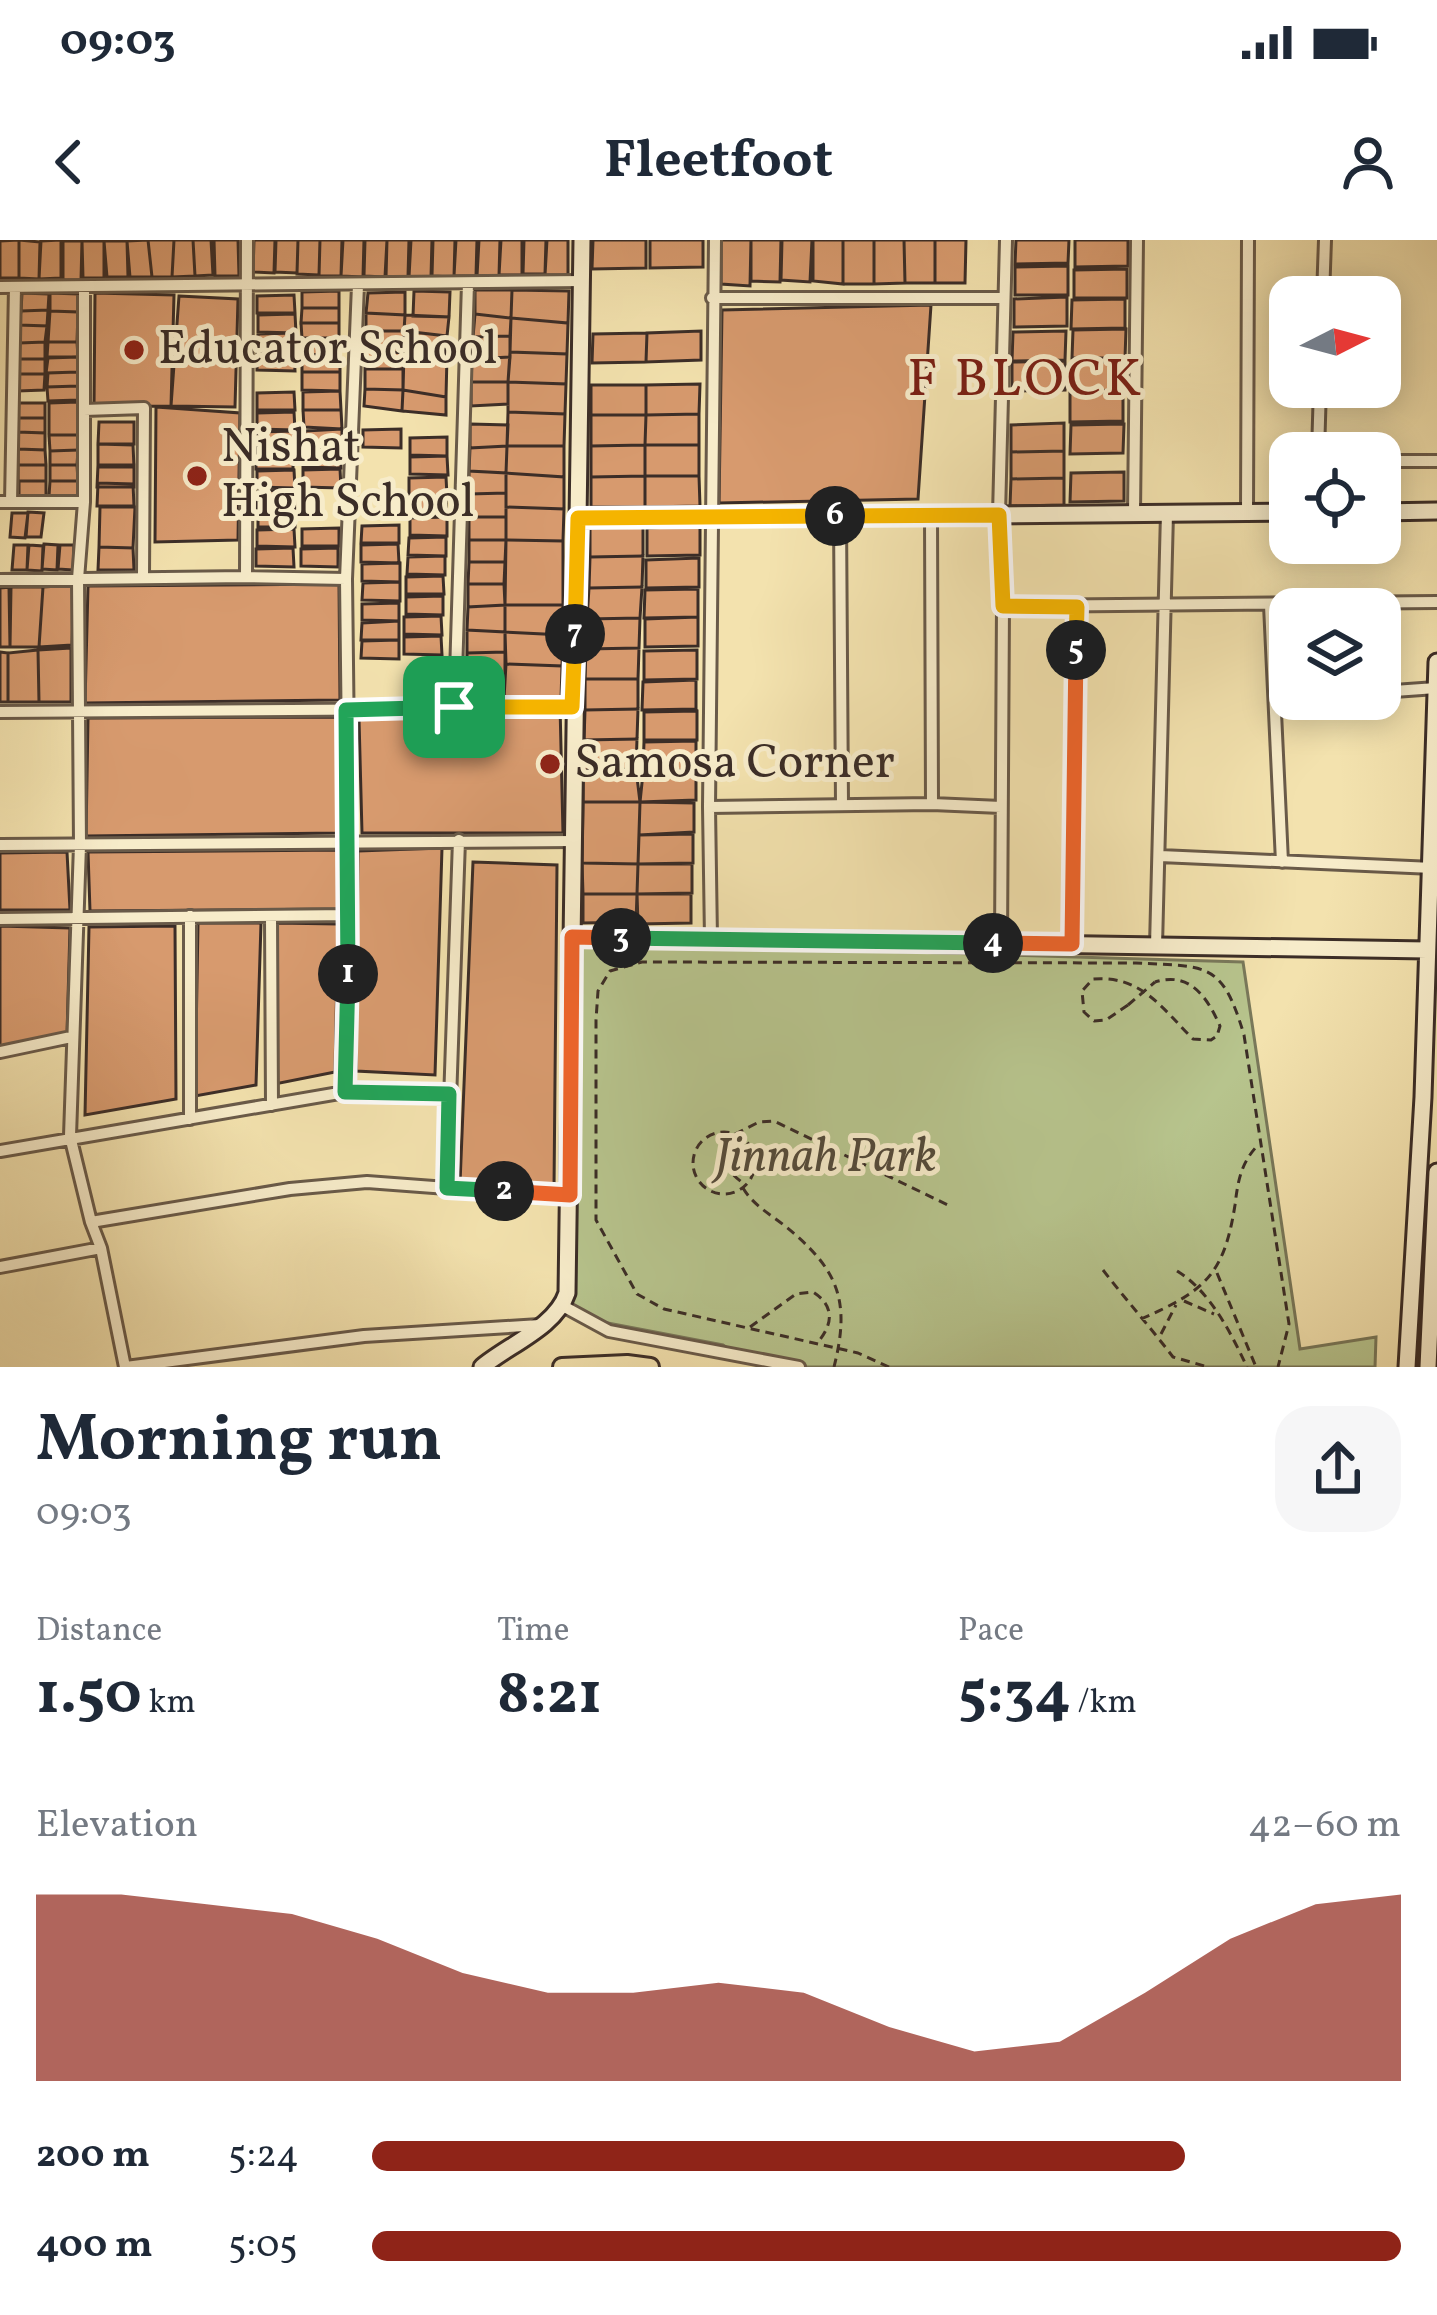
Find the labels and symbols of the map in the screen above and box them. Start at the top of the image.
north arrow [1269,276,1401,408]
place label: Educator School [158,317,498,384]
marker: Educator School [121,337,147,363]
district label: F BLOCK [907,344,1145,419]
place label: Nishat High School [221,415,475,537]
marker: Nishat High School [184,463,210,489]
pin: 6 [805,486,865,546]
pin: 7 [545,604,605,664]
pin: 5 [1046,620,1106,680]
pin [403,656,505,758]
place label: Samosa Corner [574,731,895,798]
marker: Samosa Corner [537,751,563,777]
pin: 3 [591,908,651,968]
pin: 4 [963,913,1023,973]
pin: 1 [318,944,378,1004]
park label: Jinnah Park [711,1125,937,1192]
pin: 2 [474,1161,534,1221]

